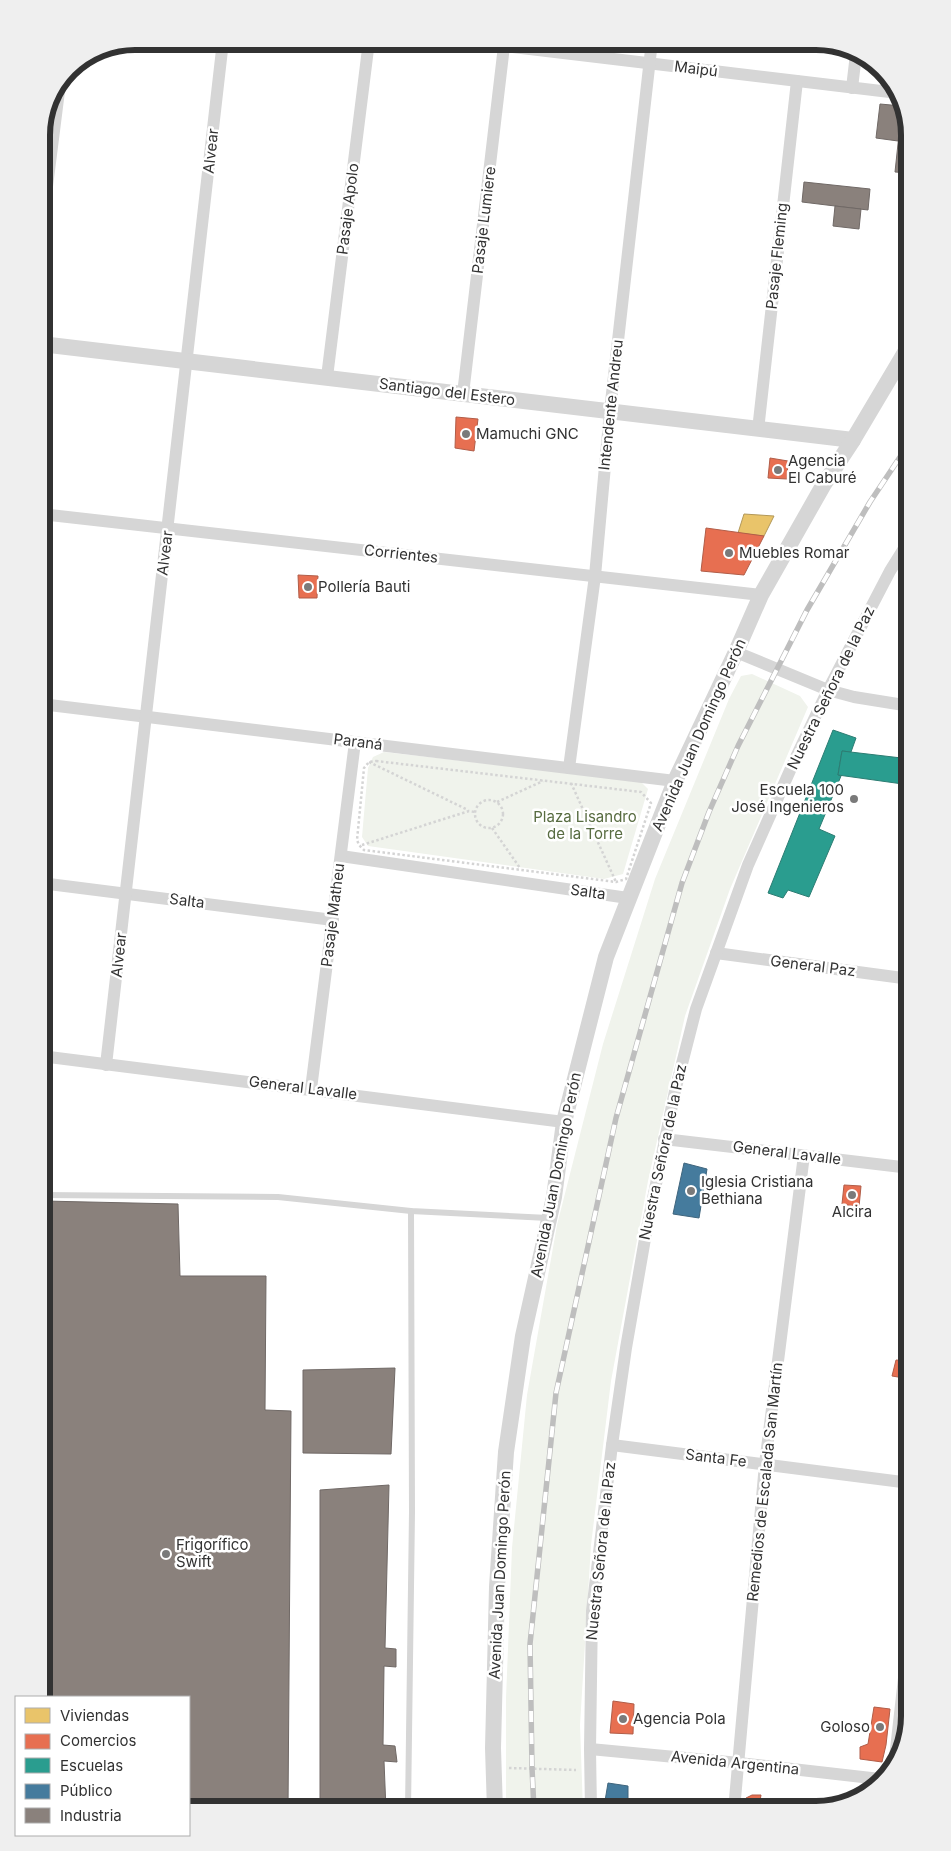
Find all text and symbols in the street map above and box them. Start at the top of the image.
street label: Maipú [673,56,719,81]
street label: Alvear [199,127,222,174]
street label: Pasaje Apolo [332,162,363,256]
street label: Pasaje Lumiere [467,165,500,275]
street label: Pasaje Fleming [761,202,792,310]
street label: Intendente Andreu [594,339,627,471]
street label: Santiago del Estero [378,374,516,409]
place label: Mamuchi GNC [476,424,579,443]
marker: Mamuchi GNC [460,428,472,440]
place label: Agencia El Caburé [788,451,856,487]
marker: Agencia El Caburé [772,464,784,476]
street label: Alvear [152,529,177,577]
street label: Corrientes [363,540,439,567]
place label: Muebles Romar [739,543,850,562]
marker: Muebles Romar [723,547,735,559]
place label: Pollería Bauti [318,577,410,596]
marker: Pollería Bauti [302,581,314,593]
street label: Nuestra Señora de la Paz [783,603,878,773]
street label: Avenida Juan Domingo Perón [647,636,750,834]
street label: Paraná [332,729,384,754]
place label: Escuela 100 José Ingenieros [731,780,844,816]
marker: Escuela 100 José Ingenieros [848,793,860,805]
park label: Plaza Lisandro de la Torre [533,807,637,843]
street label: Pasaje Matheu [317,862,348,968]
street label: Salta [569,880,607,903]
street label: Salta [168,889,206,912]
street label: Alvear [107,931,130,978]
street label: General Paz [769,951,857,980]
street label: Nuestra Señora de la Paz [635,1062,690,1242]
street label: General Lavalle [248,1071,358,1104]
street label: Avenida Juan Domingo Perón [526,1071,585,1279]
street label: General Lavalle [732,1136,842,1169]
place label: Iglesia Cristiana Bethiana [701,1172,813,1208]
marker: Iglesia Cristiana Bethiana [685,1185,697,1197]
marker: Alcira [846,1189,858,1201]
place label: Alcira [832,1202,872,1221]
street label: Remedios de Escalada San Martín [742,1361,787,1603]
street label: Santa Fe [684,1444,748,1471]
street label: Nuestra Señora de la Paz [582,1461,619,1641]
street label: Avenida Juan Domingo Perón [485,1470,514,1680]
place label: Frigorífico Swift [176,1535,248,1571]
marker: Frigorífico Swift [160,1548,172,1560]
legend [15,1696,190,1836]
text: Viviendas [60,1706,129,1725]
place label: Agencia Pola [633,1709,726,1728]
marker: Agencia Pola [617,1713,629,1725]
place label: Goloso [820,1717,870,1736]
marker: Goloso [874,1721,886,1733]
text: Comercios [60,1731,136,1750]
street label: Avenida Argentina [670,1746,800,1779]
text: Escuelas [60,1756,123,1775]
text: Público [60,1781,112,1800]
text: Industria [60,1806,122,1825]

